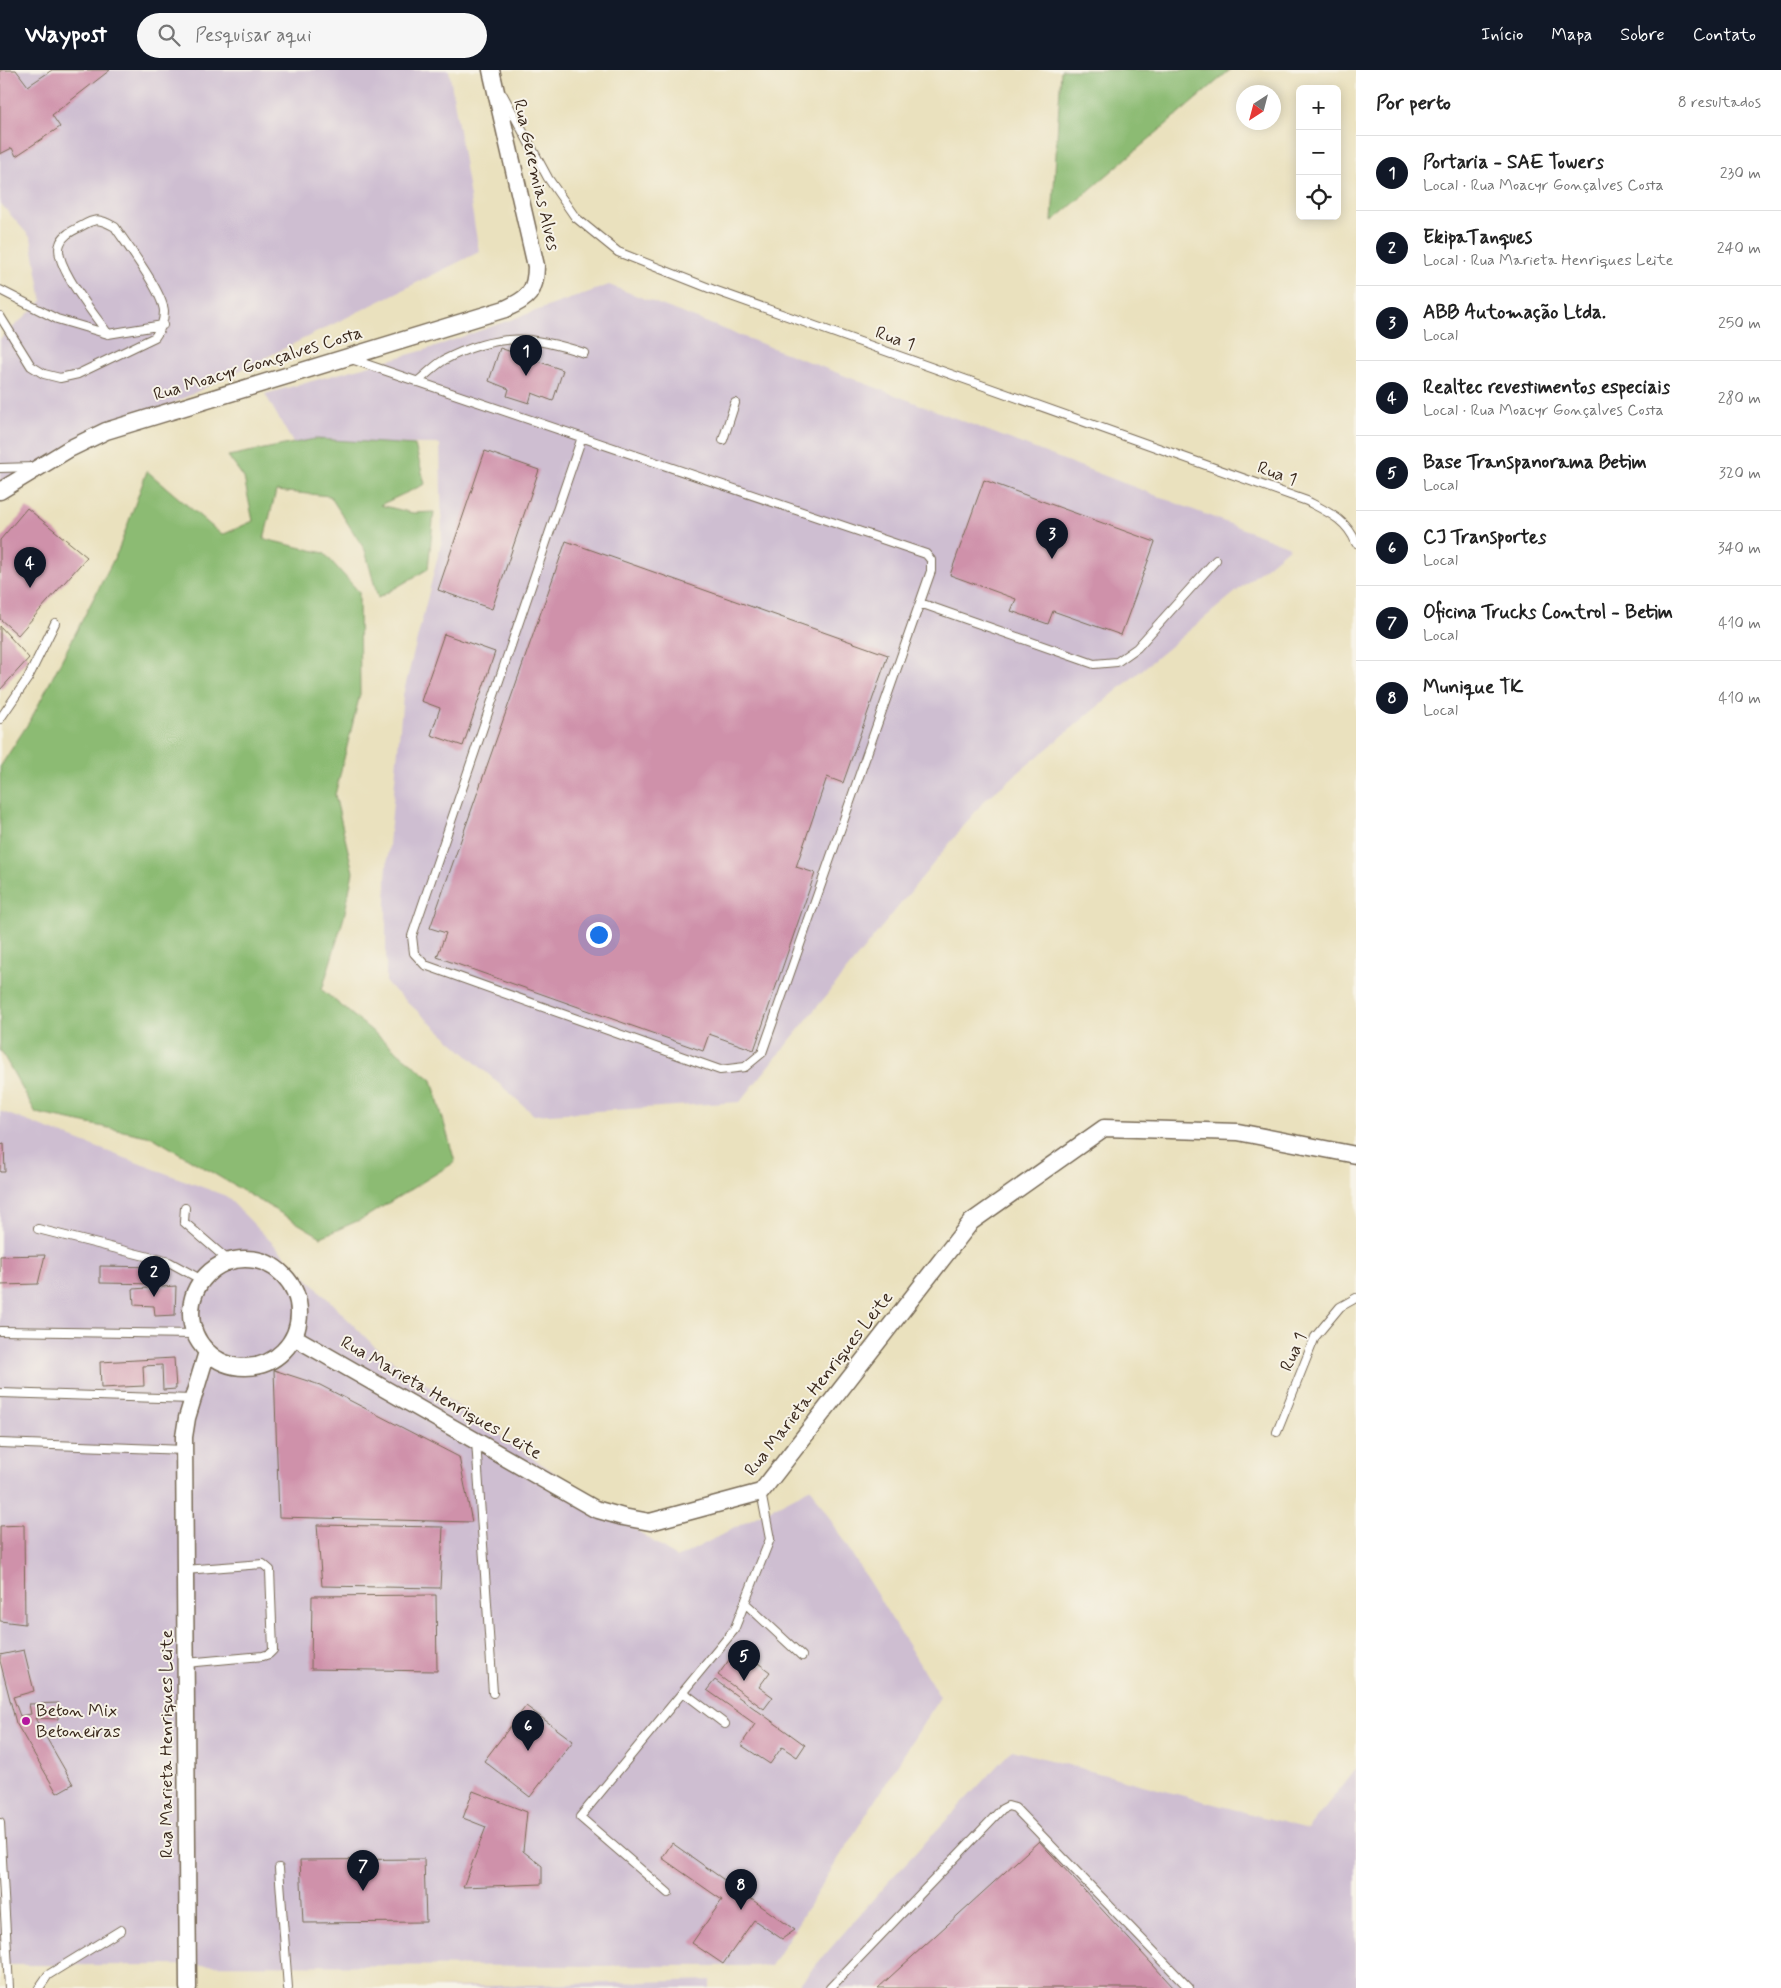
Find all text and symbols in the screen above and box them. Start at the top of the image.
search box [137,13,487,58]
text: Waypost [25,20,107,51]
icon: search [155,21,183,49]
text: Pesquisar aqui [195,23,312,48]
text: Início [1481,23,1523,47]
text: Mapa [1551,23,1592,47]
text: Sobre [1620,23,1665,47]
text: Contato [1693,23,1756,47]
north arrow [1236,85,1281,130]
map controls [1296,85,1341,220]
button: + [1296,85,1341,130]
text: Por perto [1376,89,1451,117]
text: 8 resultados [1678,92,1761,113]
street label: Rua Geremias Alves [507,97,565,253]
button: − [1296,130,1341,175]
text: Portaria - SAE Towers [1423,150,1604,175]
text: 1 [1388,163,1396,184]
text: 230 m [1720,163,1761,184]
button: locate [1296,175,1341,220]
text: Local · Rua Moacyr Gonçalves Costa [1423,175,1664,196]
text: EkipaTanques [1423,225,1532,250]
text: 2 [1388,238,1396,259]
text: 240 m [1717,238,1761,259]
text: Local · Rua Marieta Henriques Leite [1423,250,1673,271]
text: ABB Automação Ltda. [1423,300,1606,325]
text: 3 [1388,313,1396,334]
text: 250 m [1718,313,1761,334]
street label: Rua Moacyr Gonçalves Costa [151,321,365,407]
street label: Rua 1 [872,321,918,357]
text: Local [1423,325,1458,346]
pin: 1 [510,335,542,376]
text: Realtec revestimentos especiais [1423,375,1670,400]
text: 4 [1387,388,1397,409]
text: 280 m [1718,388,1761,409]
text: Local · Rua Moacyr Gonçalves Costa [1423,400,1664,421]
text: Base Transpanorama Betim [1423,450,1647,475]
street label: Rua 1 [1254,456,1300,492]
text: 5 [1387,463,1397,484]
text: 320 m [1719,463,1761,484]
text: Local [1423,475,1458,496]
pin: 3 [1036,518,1068,559]
text: CJ Transportes [1423,525,1546,550]
text: 6 [1388,538,1396,559]
text: 340 m [1717,538,1761,559]
pin: 4 [14,547,46,588]
text: Local [1423,550,1458,571]
text: Oficina Trucks Control - Betim [1423,600,1673,625]
text: 7 [1387,613,1397,634]
text: 410 m [1718,613,1761,634]
text: Local [1423,625,1458,646]
text: Munique TK [1423,675,1523,700]
text: 8 [1387,688,1397,709]
text: 410 m [1718,688,1761,709]
text: Local [1423,700,1458,721]
your location [586,922,612,948]
pin: 2 [138,1256,170,1297]
street label: Rua Marieta Henriques Leite [739,1286,899,1481]
street label: Rua 1 [1275,1329,1313,1375]
street label: Rua Marieta Henriques Leite [336,1330,546,1466]
street label: Rua Marieta Henriques Leite [155,1630,179,1858]
pin: 5 [728,1640,760,1681]
place label: Beton Mix Betoneiras [36,1699,121,1744]
pin: 6 [512,1710,544,1751]
marker: Beton Mix Betoneiras [20,1715,32,1727]
pin: 7 [347,1850,379,1891]
pin: 8 [725,1869,757,1910]

